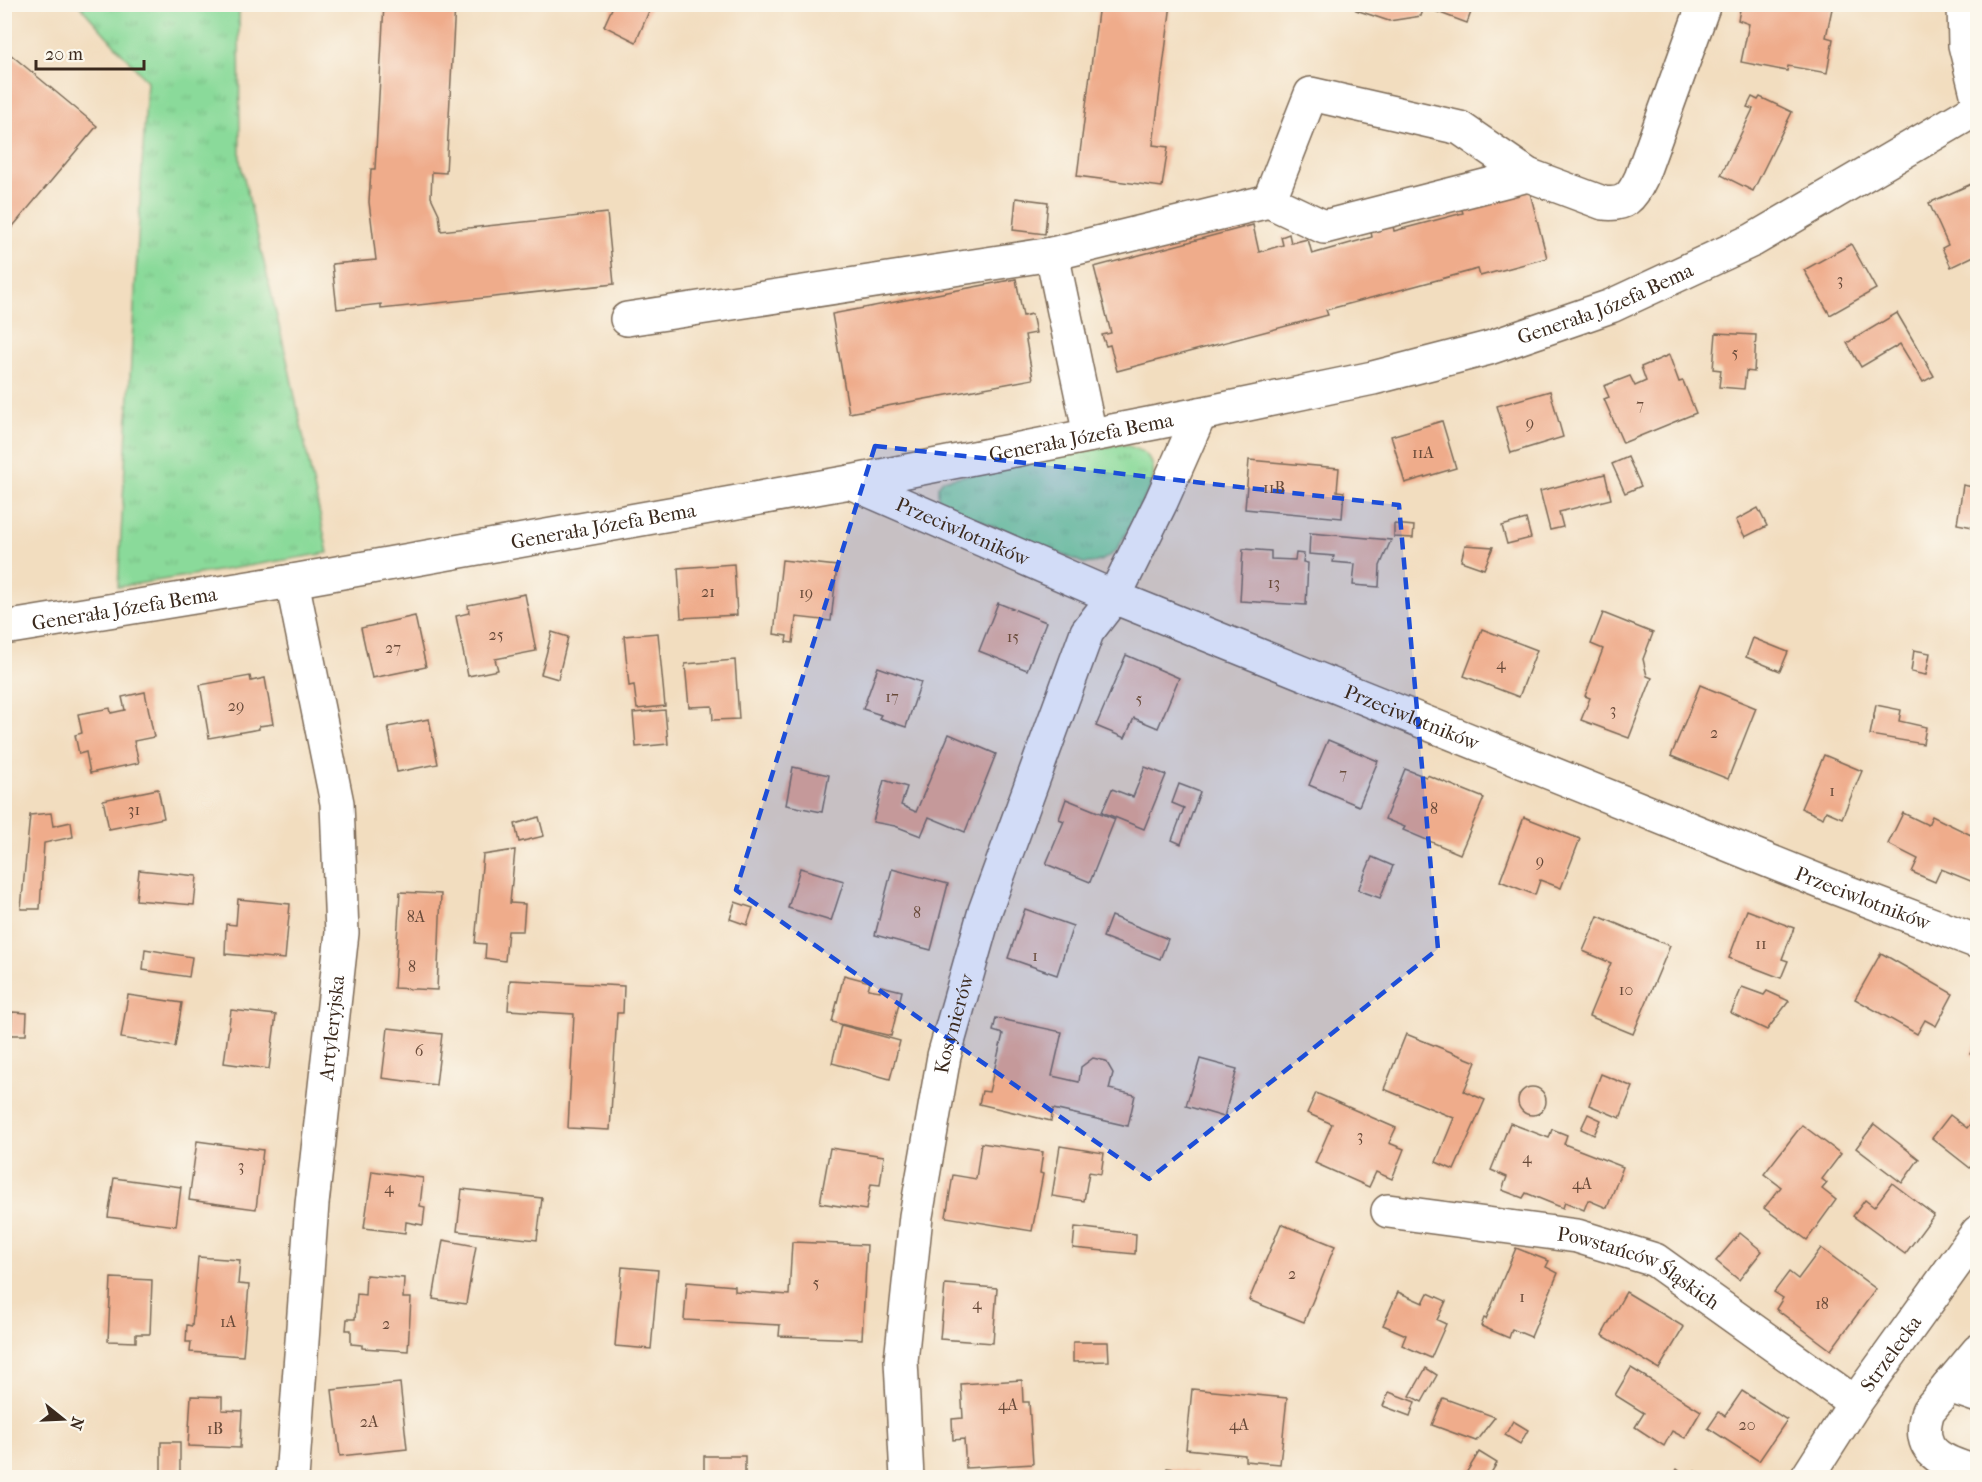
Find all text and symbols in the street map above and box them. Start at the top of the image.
scale bar [36,33,144,71]
text: 20 m [45,44,83,65]
street label: Generała Józefa Bema [1515,258,1697,349]
house number: 3 [1837,270,1843,289]
house number: 5 [1732,343,1739,362]
house number: 7 [1636,395,1644,414]
street label: Generała Józefa Bema [987,408,1176,467]
house number: 9 [1526,413,1534,432]
house number: 11A [1412,443,1435,462]
house number: 11B [1263,478,1285,497]
street label: Przeciwlotników [892,492,1034,571]
street label: Generała Józefa Bema [509,498,698,554]
house number: 13 [1268,573,1280,592]
street label: Generała Józefa Bema [30,582,220,635]
house number: 21 [701,582,715,601]
house number: 19 [799,583,813,602]
house number: 25 [488,625,504,644]
house number: 15 [1007,627,1019,646]
house number: 27 [385,638,401,657]
house number: 4 [1496,654,1506,673]
street label: Przeciwlotników [1341,680,1483,755]
house number: 17 [885,687,899,706]
house number: 5 [1136,689,1143,708]
house number: 29 [228,696,244,715]
house number: 3 [1610,700,1616,719]
house number: 2 [1710,723,1718,742]
house number: 7 [1339,764,1347,783]
house number: 1 [1829,781,1835,800]
house number: 8 [1430,799,1438,818]
house number: 31 [128,800,140,819]
house number: 9 [1536,851,1544,870]
street label: Przeciwlotników [1792,862,1935,935]
house number: 8 [913,903,921,922]
house number: 8A [407,907,426,926]
house number: 11 [1755,934,1767,953]
house number: 1 [1032,946,1038,965]
house number: 8 [408,957,416,976]
street label: Kosynierów [930,970,979,1075]
street label: Artyleryjska [315,973,349,1083]
house number: 10 [1619,980,1633,999]
house number: 6 [415,1041,424,1060]
house number: 3 [1357,1126,1363,1145]
house number: 4 [1522,1148,1532,1167]
house number: 3 [238,1156,244,1175]
house number: 4A [1572,1174,1593,1193]
house number: 4 [384,1178,394,1197]
street label: Powstańców Śląskich [1556,1223,1724,1315]
house number: 2 [1288,1264,1296,1283]
house number: 5 [813,1273,820,1292]
house number: 1 [1519,1287,1525,1306]
house number: 4 [972,1294,982,1313]
house number: 18 [1815,1294,1829,1313]
street label: Strzelecka [1856,1311,1927,1396]
house number: 1A [220,1312,237,1331]
house number: 2 [382,1314,390,1333]
north arrow [33,1389,93,1449]
house number: 4A [998,1395,1019,1414]
house number: 2A [360,1412,379,1431]
text: N [66,1415,88,1433]
house number: 4A [1229,1415,1250,1434]
house number: 20 [1738,1415,1756,1434]
house number: 1B [207,1419,223,1438]

